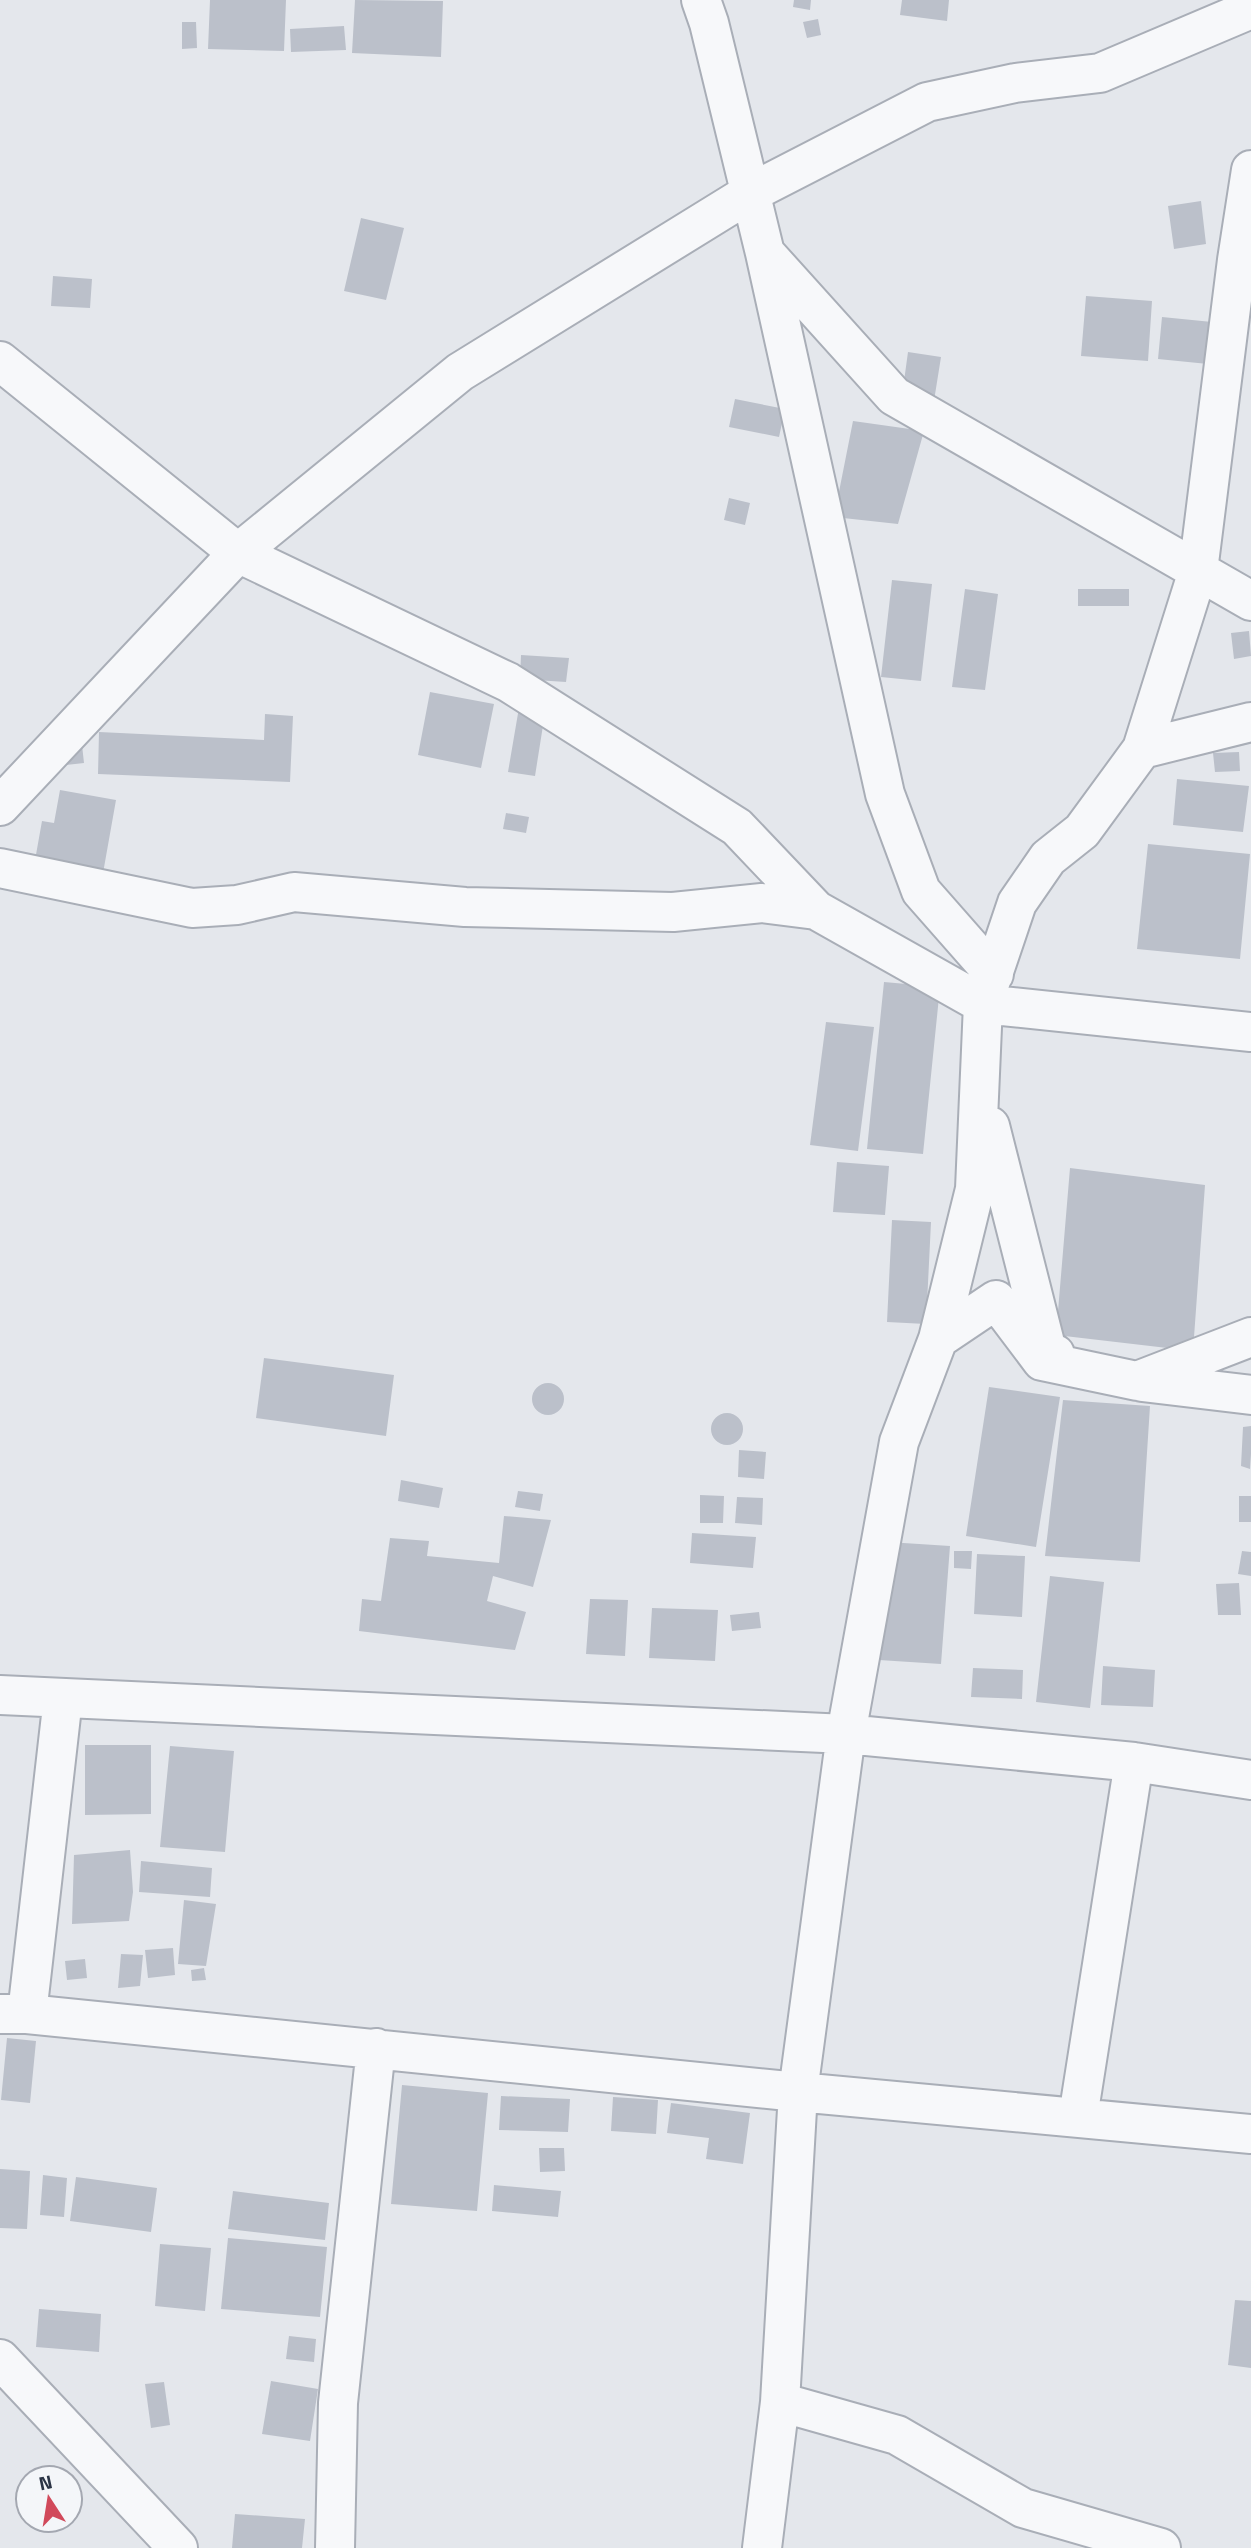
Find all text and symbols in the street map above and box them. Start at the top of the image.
north arrow [14,2464,84,2534]
text: N [36,2466,55,2497]

